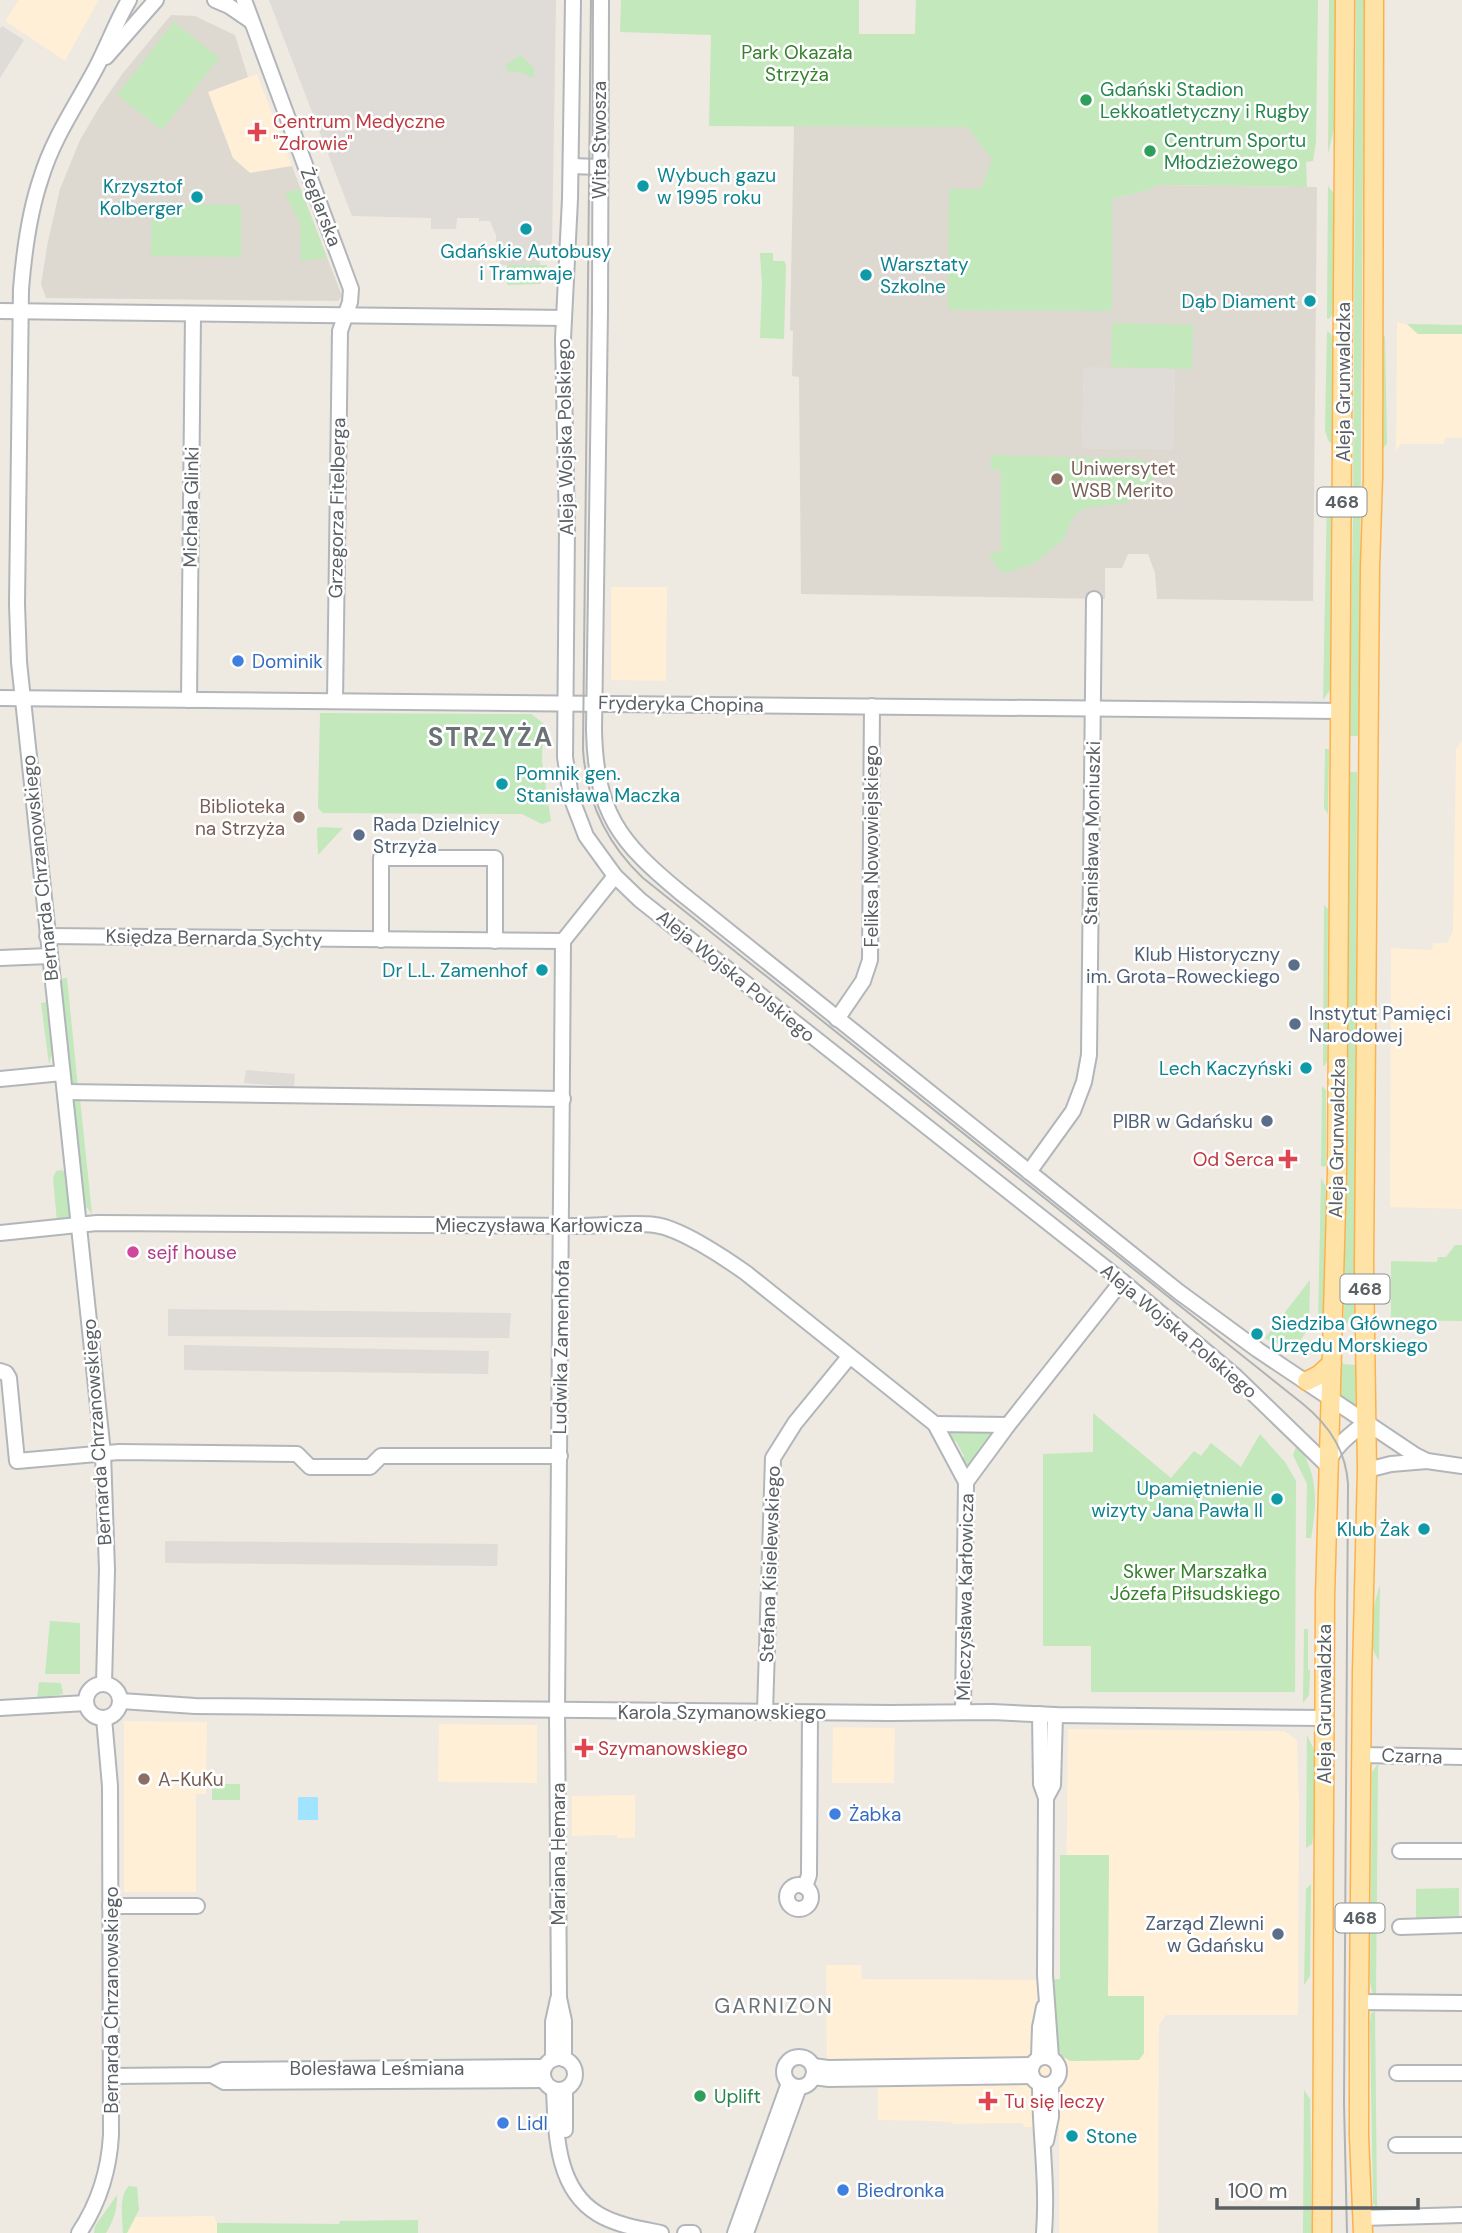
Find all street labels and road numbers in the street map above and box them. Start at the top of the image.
street label: Wita Stwosza [587,81,612,199]
street label: Żeglarska [295,164,347,250]
street label: Aleja Grunwaldzka [1331,302,1356,462]
street label: Aleja Wojska Polskiego [551,338,579,536]
street label: Grzegorza Fitelberga [323,417,351,599]
street label: Michała Glinki [177,446,205,568]
road number: 468 [1318,488,1366,516]
street label: Fryderyka Chopina [598,690,764,718]
street label: Stanisława Moniuszki [1078,741,1106,925]
street label: Feliksa Nowowiejskiego [859,745,884,947]
street label: Bernarda Chrzanowskiego [16,754,64,982]
street label: Aleja Wojska Polskiego [651,904,821,1048]
street label: Księdza Bernarda Sychty [105,924,323,952]
street label: Aleja Grunwaldzka [1323,1058,1351,1218]
street label: Mieczysława Karłowicza [435,1213,643,1238]
street label: Aleja Wojska Polskiego [1095,1258,1263,1404]
street label: Ludwika Zamenhofa [547,1259,575,1435]
road number: 468 [1340,1274,1390,1304]
street label: Bernarda Chrzanowskiego [77,1318,117,1546]
street label: Stefana Kisielewskiego [754,1465,786,1663]
street label: Mieczysława Karłowicza [951,1493,979,1701]
street label: Aleja Grunwaldzka [1312,1624,1337,1784]
street label: Karola Szymanowskiego [618,1700,826,1725]
street label: Czarna [1381,1742,1443,1770]
street label: Mariana Hemara [546,1783,571,1925]
street label: Bernarda Chrzanowskiego [99,1886,124,2114]
road number: 468 [1336,1904,1384,1932]
street label: Bolesława Leśmiana [290,2056,464,2081]

